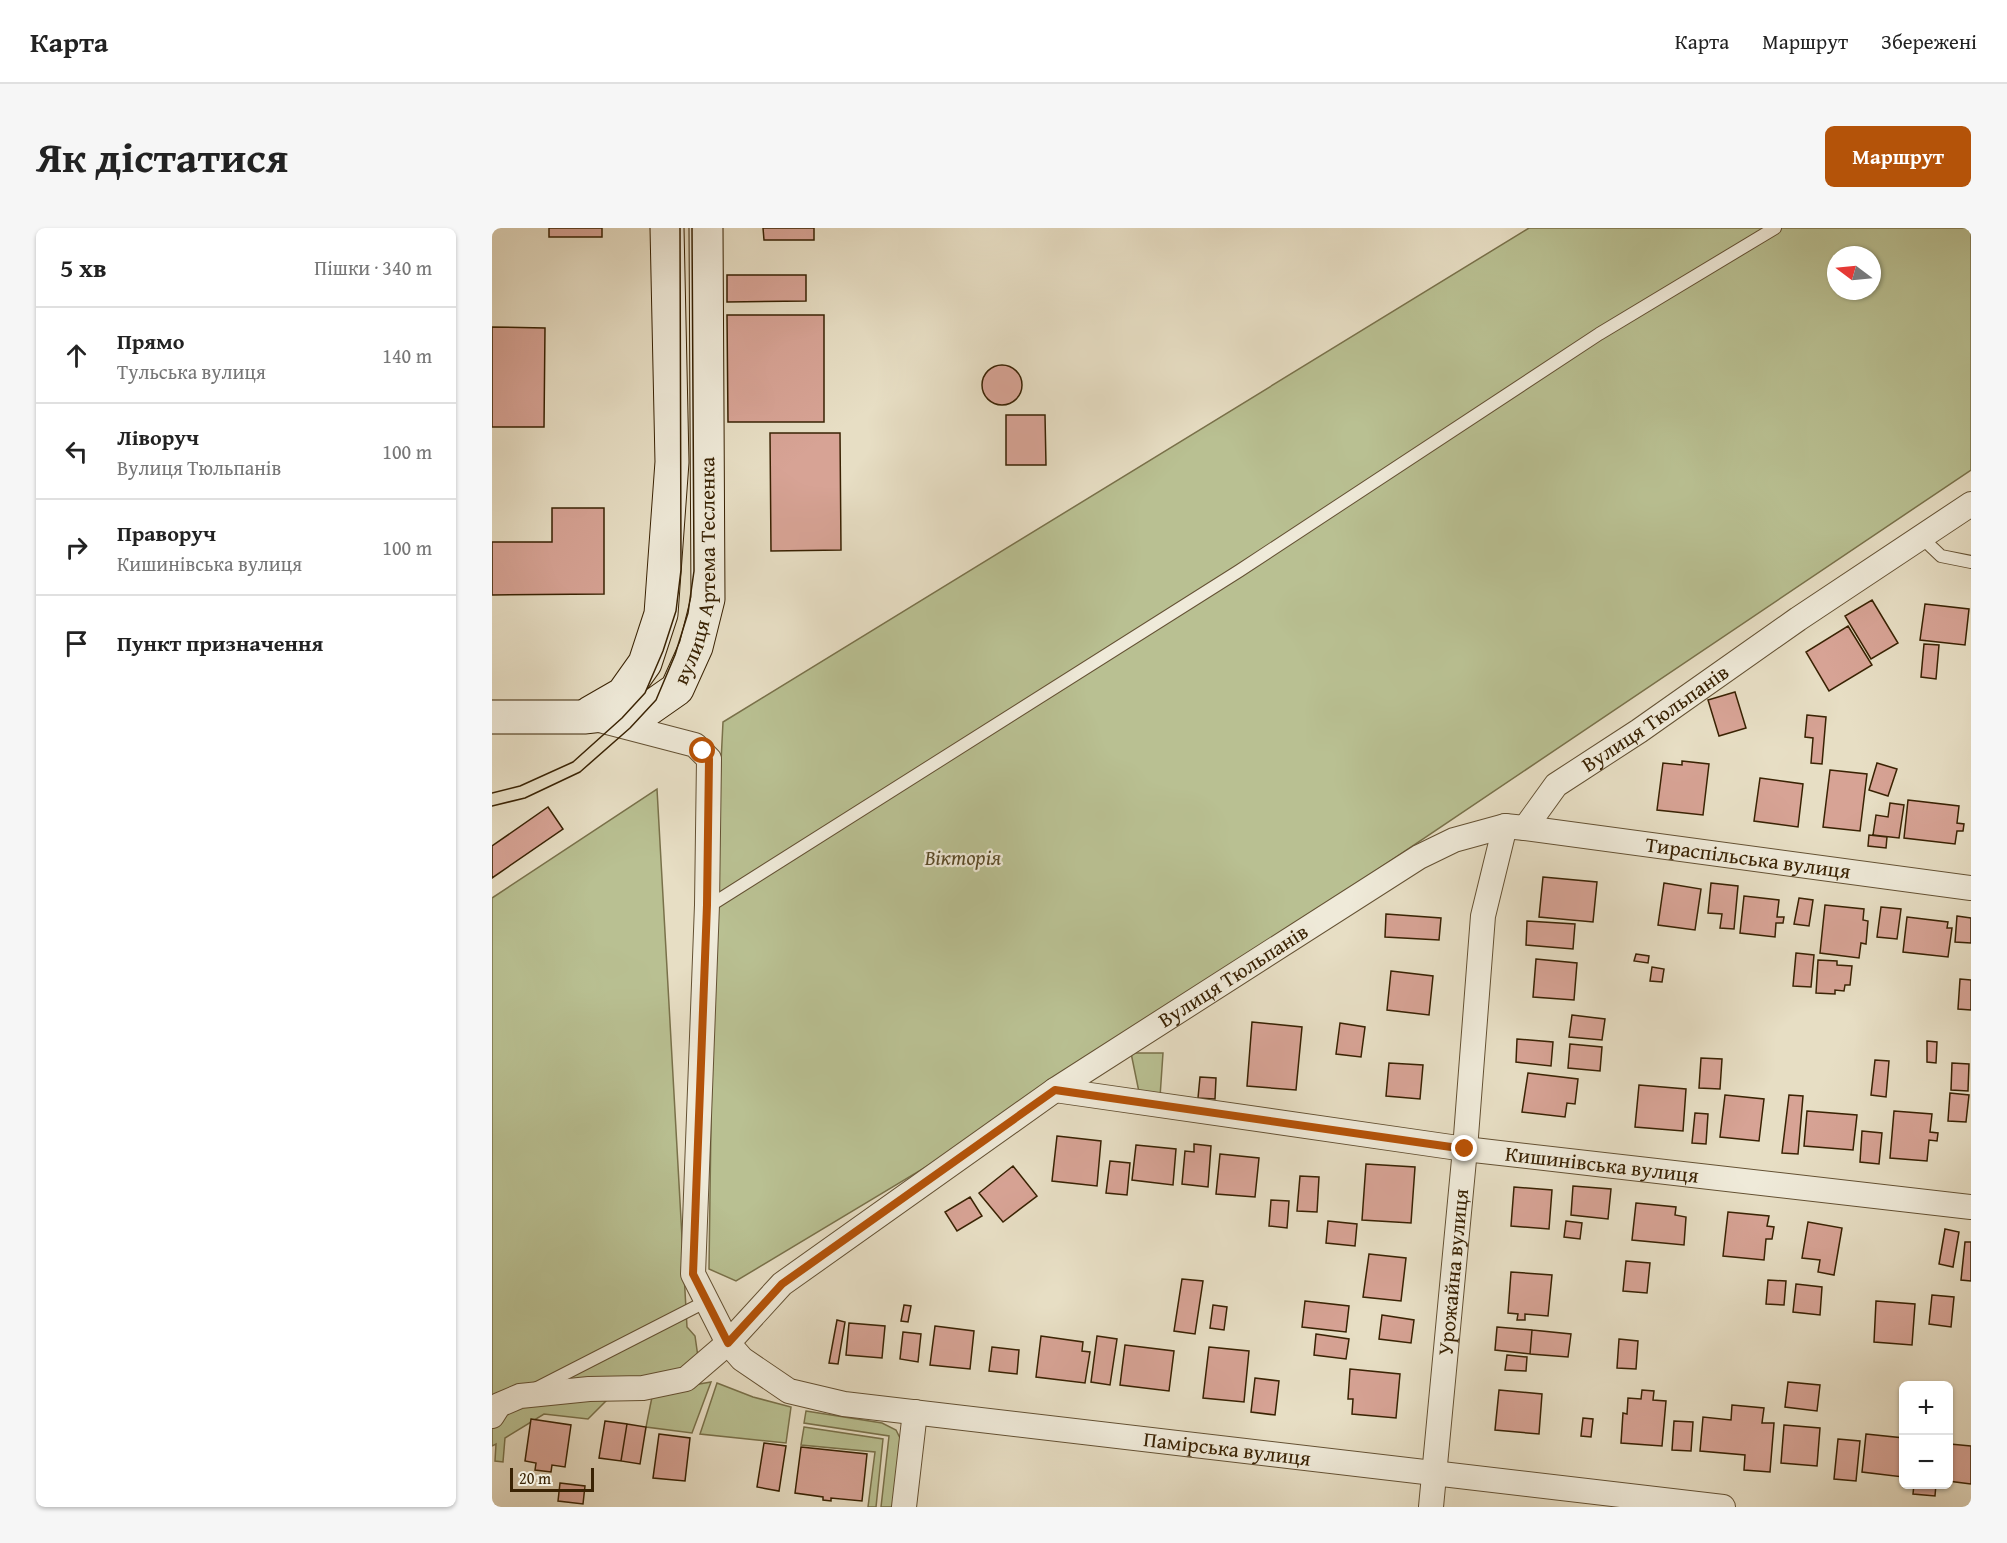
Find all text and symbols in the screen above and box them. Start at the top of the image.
text: Карта [30,21,108,62]
text: Карта [1675,26,1729,57]
text: Маршрут [1762,26,1848,57]
text: Збережені [1881,26,1977,57]
text: Як дістатися [36,126,288,187]
button: Маршрут [1825,126,1971,187]
north arrow [1827,246,1881,300]
text: 5 хв [60,248,107,287]
text: Пішки · 340 m [314,253,432,282]
text: Прямо [117,325,184,357]
icon: ahead [60,339,93,372]
text: 140 m [382,341,432,370]
text: Тульська вулиця [117,357,266,386]
text: Ліворуч [117,421,199,453]
icon: left [60,435,93,468]
text: 100 m [382,437,432,466]
text: Вулиця Тюльпанів [117,453,281,482]
street label: вулиця Артема Тесленка [665,457,723,690]
text: Праворуч [117,517,216,549]
icon: right [60,531,93,564]
text: 100 m [382,533,432,562]
text: Кишинівська вулиця [117,549,302,578]
icon: arrive [60,627,93,660]
text: Пункт призначення [117,627,323,659]
street label: Вулиця Тюльпанів [1575,656,1735,779]
route start [689,737,715,763]
street label: Тираспільська вулиця [1644,828,1853,887]
park label: Вікторія [924,842,1001,873]
street label: Вулиця Тюльпанів [1152,916,1314,1035]
route end [1451,1135,1477,1161]
street label: Кишинівська вулиця [1503,1138,1701,1191]
street label: Урожайна вулиця [1429,1187,1476,1357]
map controls [1899,1381,1953,1489]
button: + [1899,1381,1953,1435]
street label: Памірська вулиця [1142,1423,1313,1474]
button: − [1899,1435,1953,1489]
scale bar [510,1465,594,1492]
text: 20 m [519,1466,551,1490]

